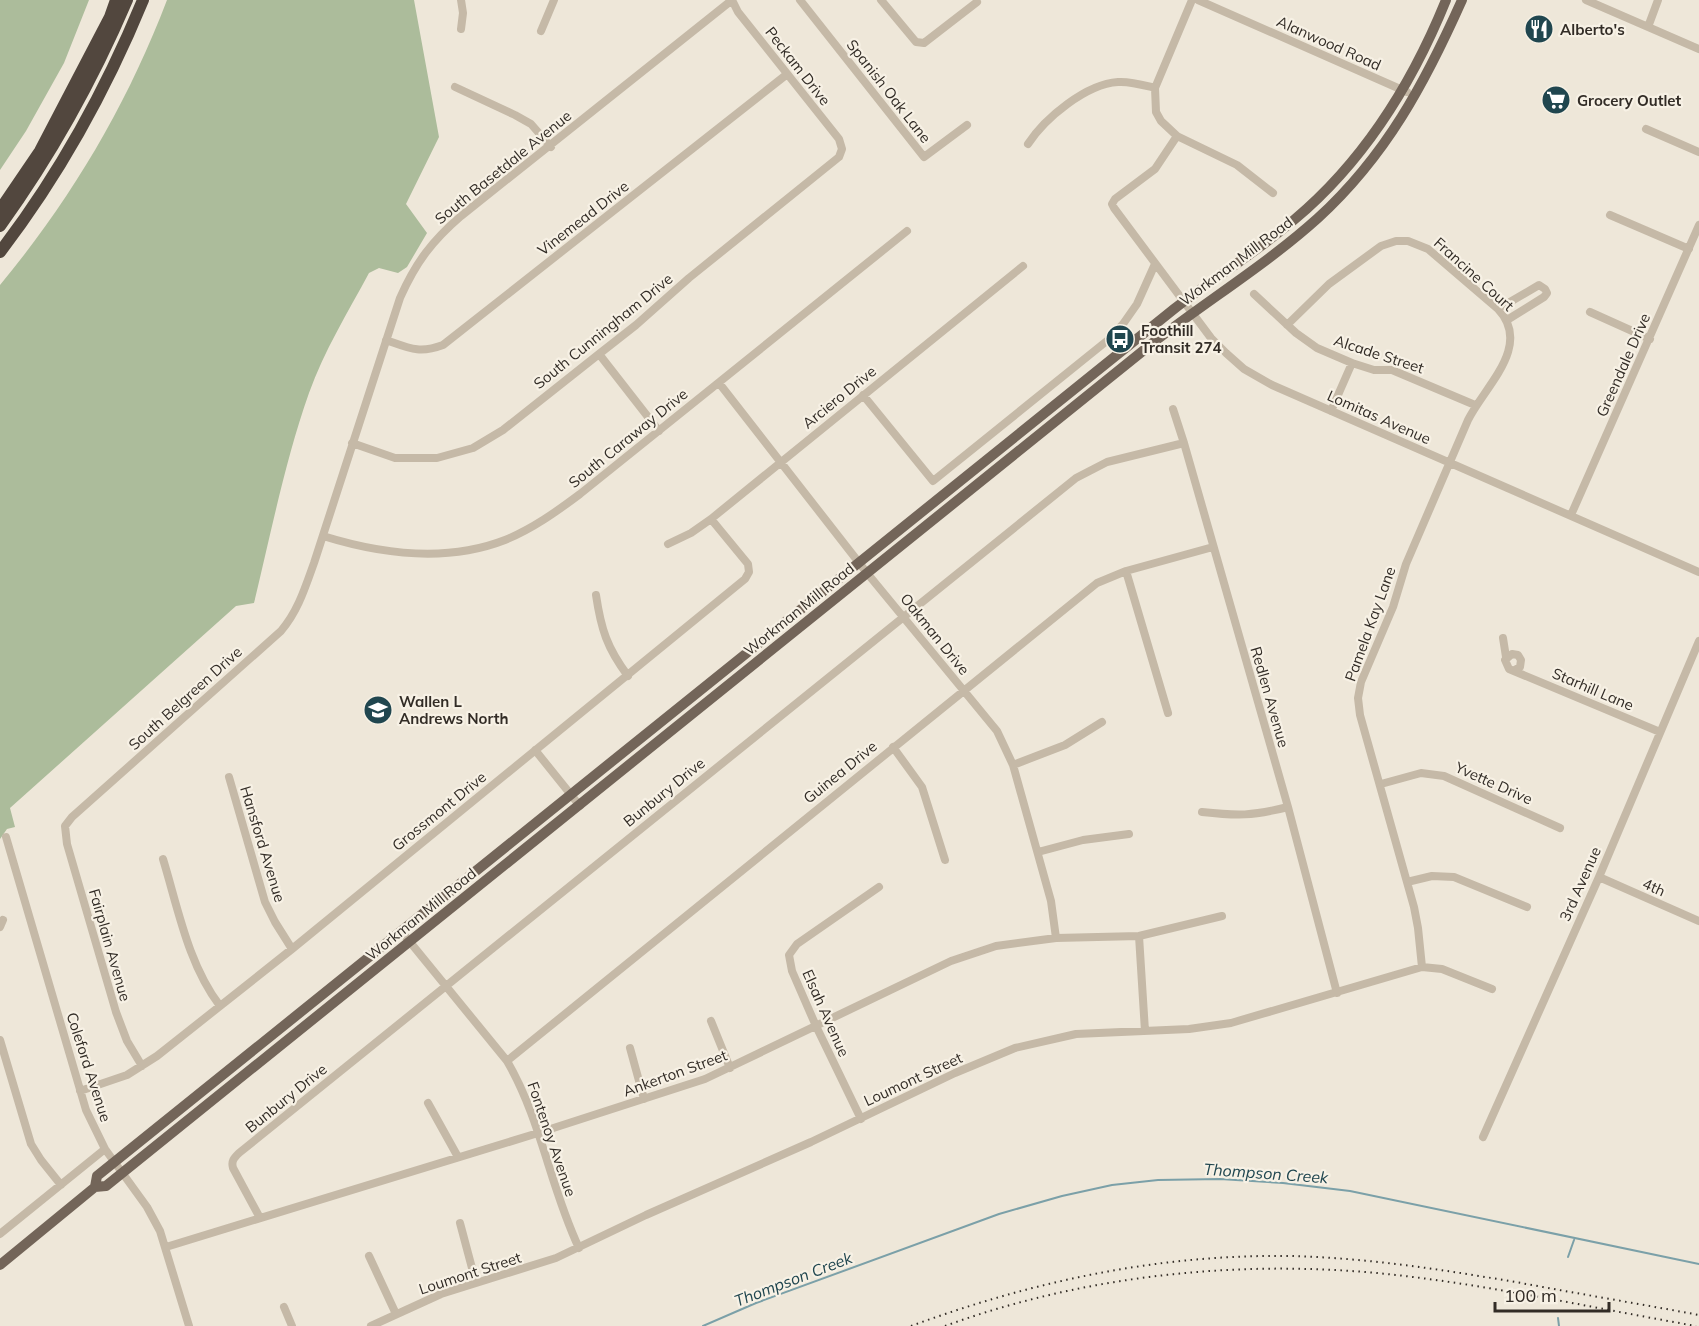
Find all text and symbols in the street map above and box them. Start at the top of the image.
street label: Alanwood Road [1274,12,1384,74]
restaurant icon: Alberto's [1523,13,1555,45]
place label: Alberto's [1560,20,1625,39]
street label: Peckam Drive [761,23,835,109]
street label: Spanish Oak Lane [843,35,935,147]
supermarket icon: Grocery Outlet [1540,84,1572,116]
place label: Grocery Outlet [1577,91,1682,110]
street label: South Basetdale Avenue [431,106,575,228]
street label: Vinemead Drive [534,177,632,259]
street label: Workman Mill Road [1176,212,1296,310]
street label: Francine Court [1430,233,1518,315]
street label: South Cunningham Drive [530,269,676,393]
street label: Greendale Drive [1592,310,1654,420]
place label: Foothill Transit 274 [1141,321,1222,357]
bus stop icon: Foothill Transit 274 [1104,323,1136,355]
street label: Alcade Street [1332,331,1426,377]
street label: Arciero Drive [798,361,880,433]
street label: South Caraway Drive [565,384,691,492]
street label: Lomitas Avenue [1324,386,1434,448]
street label: Workman Mill Road [740,559,858,659]
street label: Pamela Kay Lane [1340,564,1400,684]
street label: Oakman Drive [896,589,974,679]
street label: South Belgreen Drive [124,642,246,754]
street label: Redlen Avenue [1247,644,1293,750]
street label: Starhill Lane [1549,663,1637,715]
place label: Wallen L Andrews North [399,692,508,728]
school or university icon: Wallen L Andrews North [362,694,394,726]
street label: Guinea Drive [799,737,881,807]
street label: Bunbury Drive [619,753,709,831]
street label: Yvette Drive [1451,757,1536,808]
street label: Grossmont Drive [388,767,490,855]
street label: Hansford Avenue [236,784,290,904]
street label: 3rd Avenue [1555,844,1605,924]
street label: Workman Mill Road [362,864,480,964]
street label: 4th [1640,874,1668,900]
street label: Fairplain Avenue [85,887,135,1003]
street label: Elsah Avenue [798,966,854,1060]
street label: Coleford Avenue [62,1010,116,1124]
street label: Ankerton Street [620,1045,730,1101]
street label: Loumont Street [861,1048,965,1110]
street label: Bunbury Drive [241,1059,331,1137]
street label: Fontenoy Avenue [523,1079,581,1199]
water label: Thompson Creek [1203,1159,1330,1187]
water label: Thompson Creek [731,1247,856,1311]
street label: Loumont Street [416,1248,524,1298]
scale bar [1495,1275,1609,1313]
text: 100 m [1504,1284,1557,1307]

